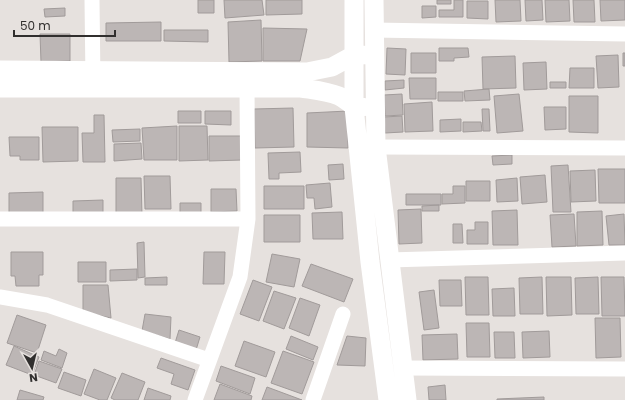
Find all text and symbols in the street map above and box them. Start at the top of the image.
scale bar [14,12,115,38]
text: 50 m [20,17,51,34]
north arrow [12,348,52,388]
text: N [28,369,39,386]

